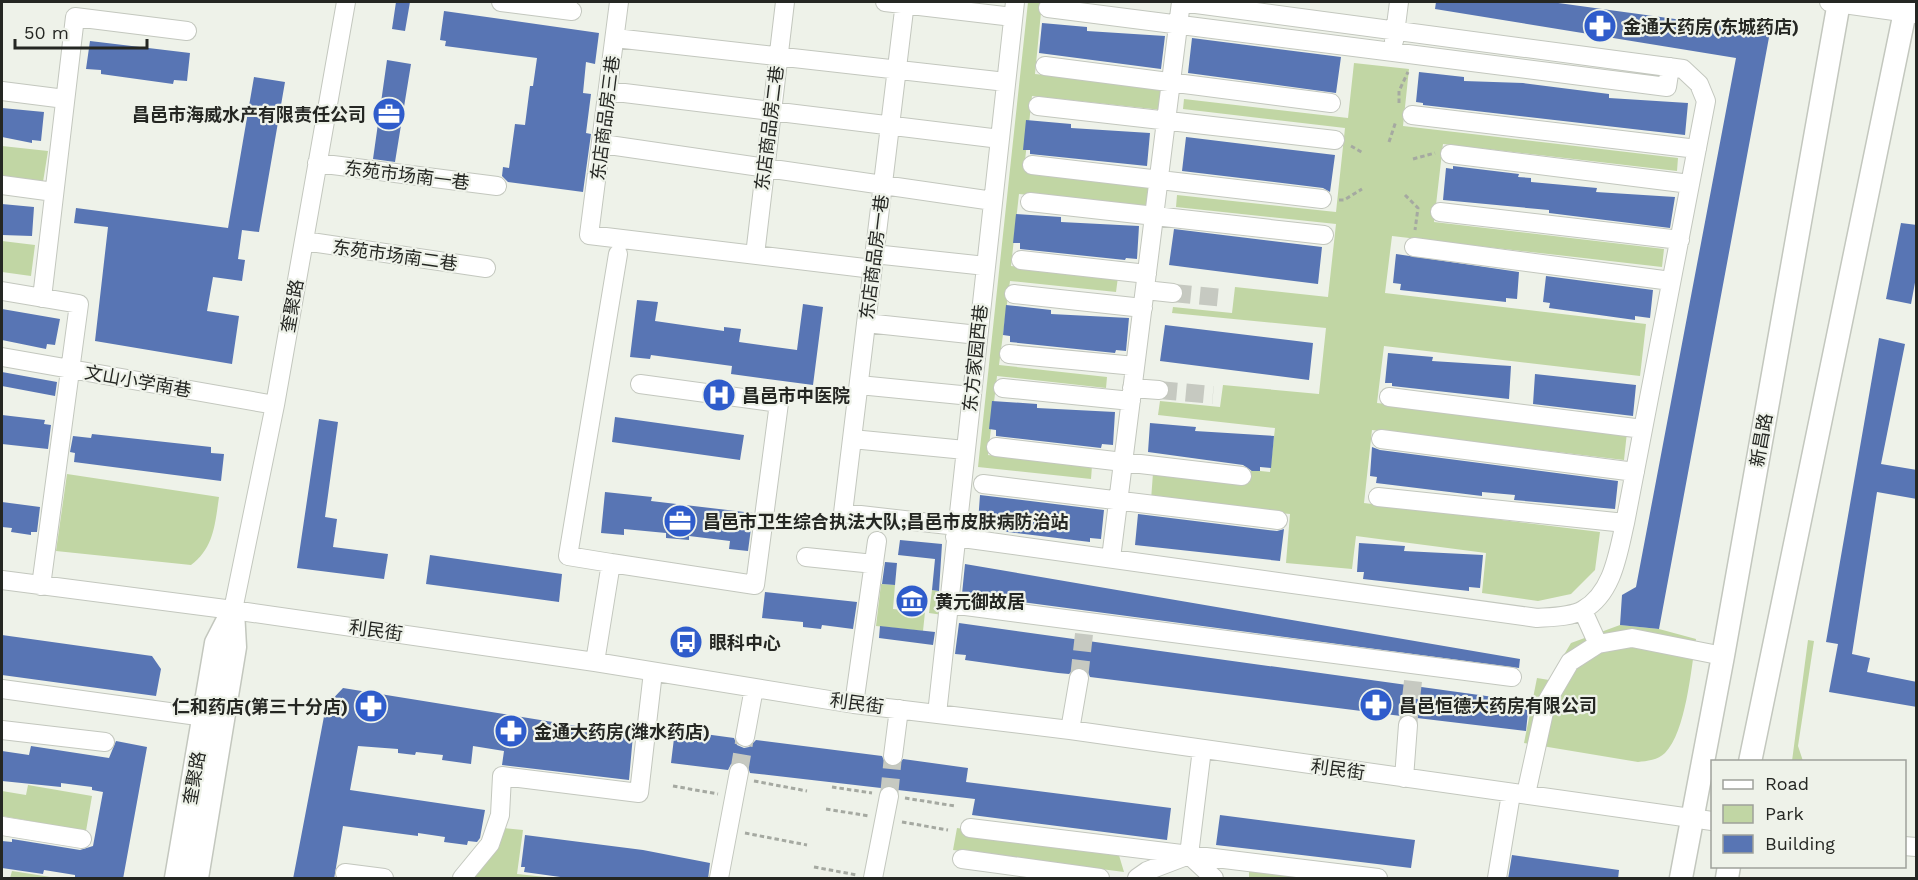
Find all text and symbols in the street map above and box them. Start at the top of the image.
pharmacy icon: 金通大药房(东城药店) [1582,8,1618,44]
scale bar [15,12,147,50]
place label: 金通大药房(东城药店) [1623,16,1799,37]
text: 50 m [24,22,69,43]
street label: 东店商品房三巷 [587,54,623,182]
street label: 东店商品房二巷 [751,64,787,192]
office icon: 昌邑市海威水产有限责任公司 [371,96,407,132]
place label: 昌邑市海威水产有限责任公司 [132,104,366,125]
street label: 东苑市场南一巷 [343,157,471,193]
street label: 东店商品房一巷 [856,193,892,321]
street label: 东苑市场南二巷 [331,236,459,274]
street label: 奎聚路 [277,278,307,334]
street label: 东方家园西巷 [959,303,991,413]
street label: 文山小学南巷 [83,361,193,401]
hospital icon: 昌邑市中医院 [701,377,737,413]
place label: 昌邑市中医院 [742,385,850,406]
street label: 新昌路 [1746,412,1776,468]
office icon: 昌邑市卫生综合执法大队;昌邑市皮肤病防治站 [662,503,698,539]
place label: 昌邑市卫生综合执法大队;昌邑市皮肤病防治站 [703,511,1068,532]
museum icon: 黄元御故居 [894,583,930,619]
place label: 黄元御故居 [935,591,1025,612]
street label: 利民街 [348,616,404,644]
bus stop icon: 眼科中心 [668,624,704,660]
place label: 眼科中心 [709,632,781,653]
pharmacy icon: 昌邑恒德大药房有限公司 [1358,687,1394,723]
pharmacy icon: 仁和药店(第三十分店) [353,688,389,724]
street label: 利民街 [829,689,885,717]
place label: 昌邑恒德大药房有限公司 [1399,695,1597,716]
place label: 仁和药店(第三十分店) [172,696,348,717]
pharmacy icon: 金通大药房(潍水药店) [493,713,529,749]
place label: 金通大药房(潍水药店) [534,721,710,742]
street label: 奎聚路 [179,750,209,806]
street label: 利民街 [1310,755,1366,783]
legend [1711,760,1906,868]
text: Road [1765,773,1809,794]
text: Park [1765,803,1804,824]
text: Building [1765,833,1835,854]

